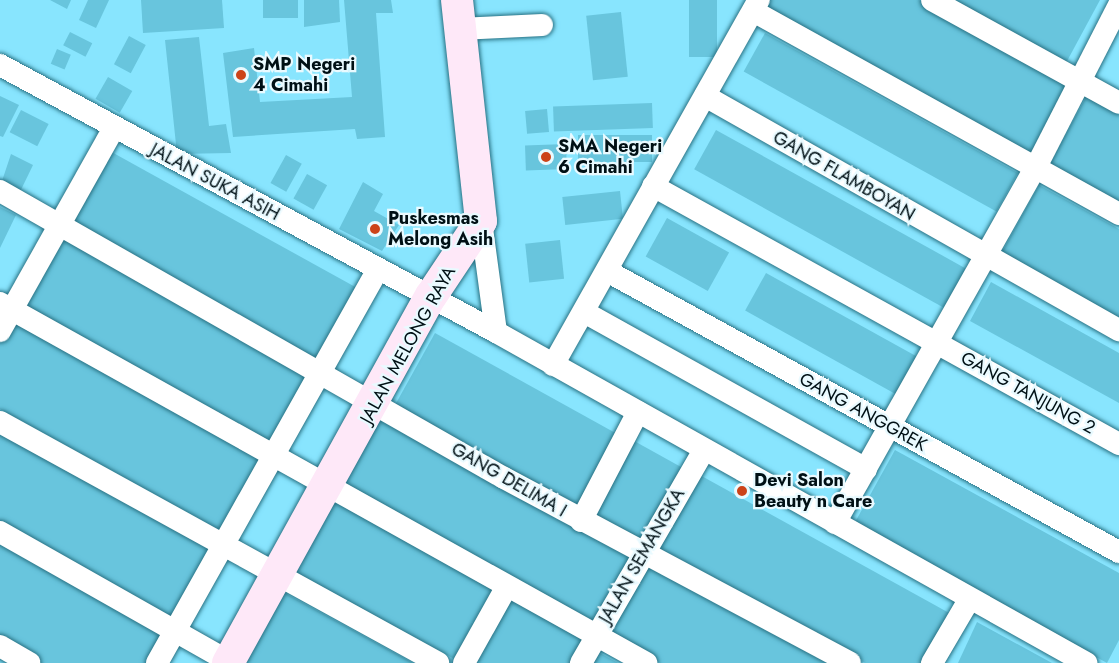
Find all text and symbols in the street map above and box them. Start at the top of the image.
place label: SMP Negeri 4 Cimahi [253,54,355,97]
marker: SMP Negeri 4 Cimahi [234,68,248,82]
street label: GANG FLAMBOYAN [769,127,919,225]
place label: SMA Negeri 6 Cimahi [558,136,662,178]
street label: JALAN SUKA ASIH [147,139,283,225]
marker: SMA Negeri 6 Cimahi [539,150,553,164]
place label: Puskesmas Melong Asih [388,208,493,250]
marker: Puskesmas Melong Asih [366,220,384,238]
street label: JALAN MELONG RAYA [356,263,460,427]
street label: GANG TANJUNG 2 [957,347,1099,439]
street label: GANG ANGGREK [795,368,931,456]
street label: GANG DELIMA I [448,438,570,522]
place label: Devi Salon Beauty n Care [754,470,872,512]
marker: Devi Salon Beauty n Care [735,484,749,498]
street label: JALAN SEMANGKA [595,485,689,627]

